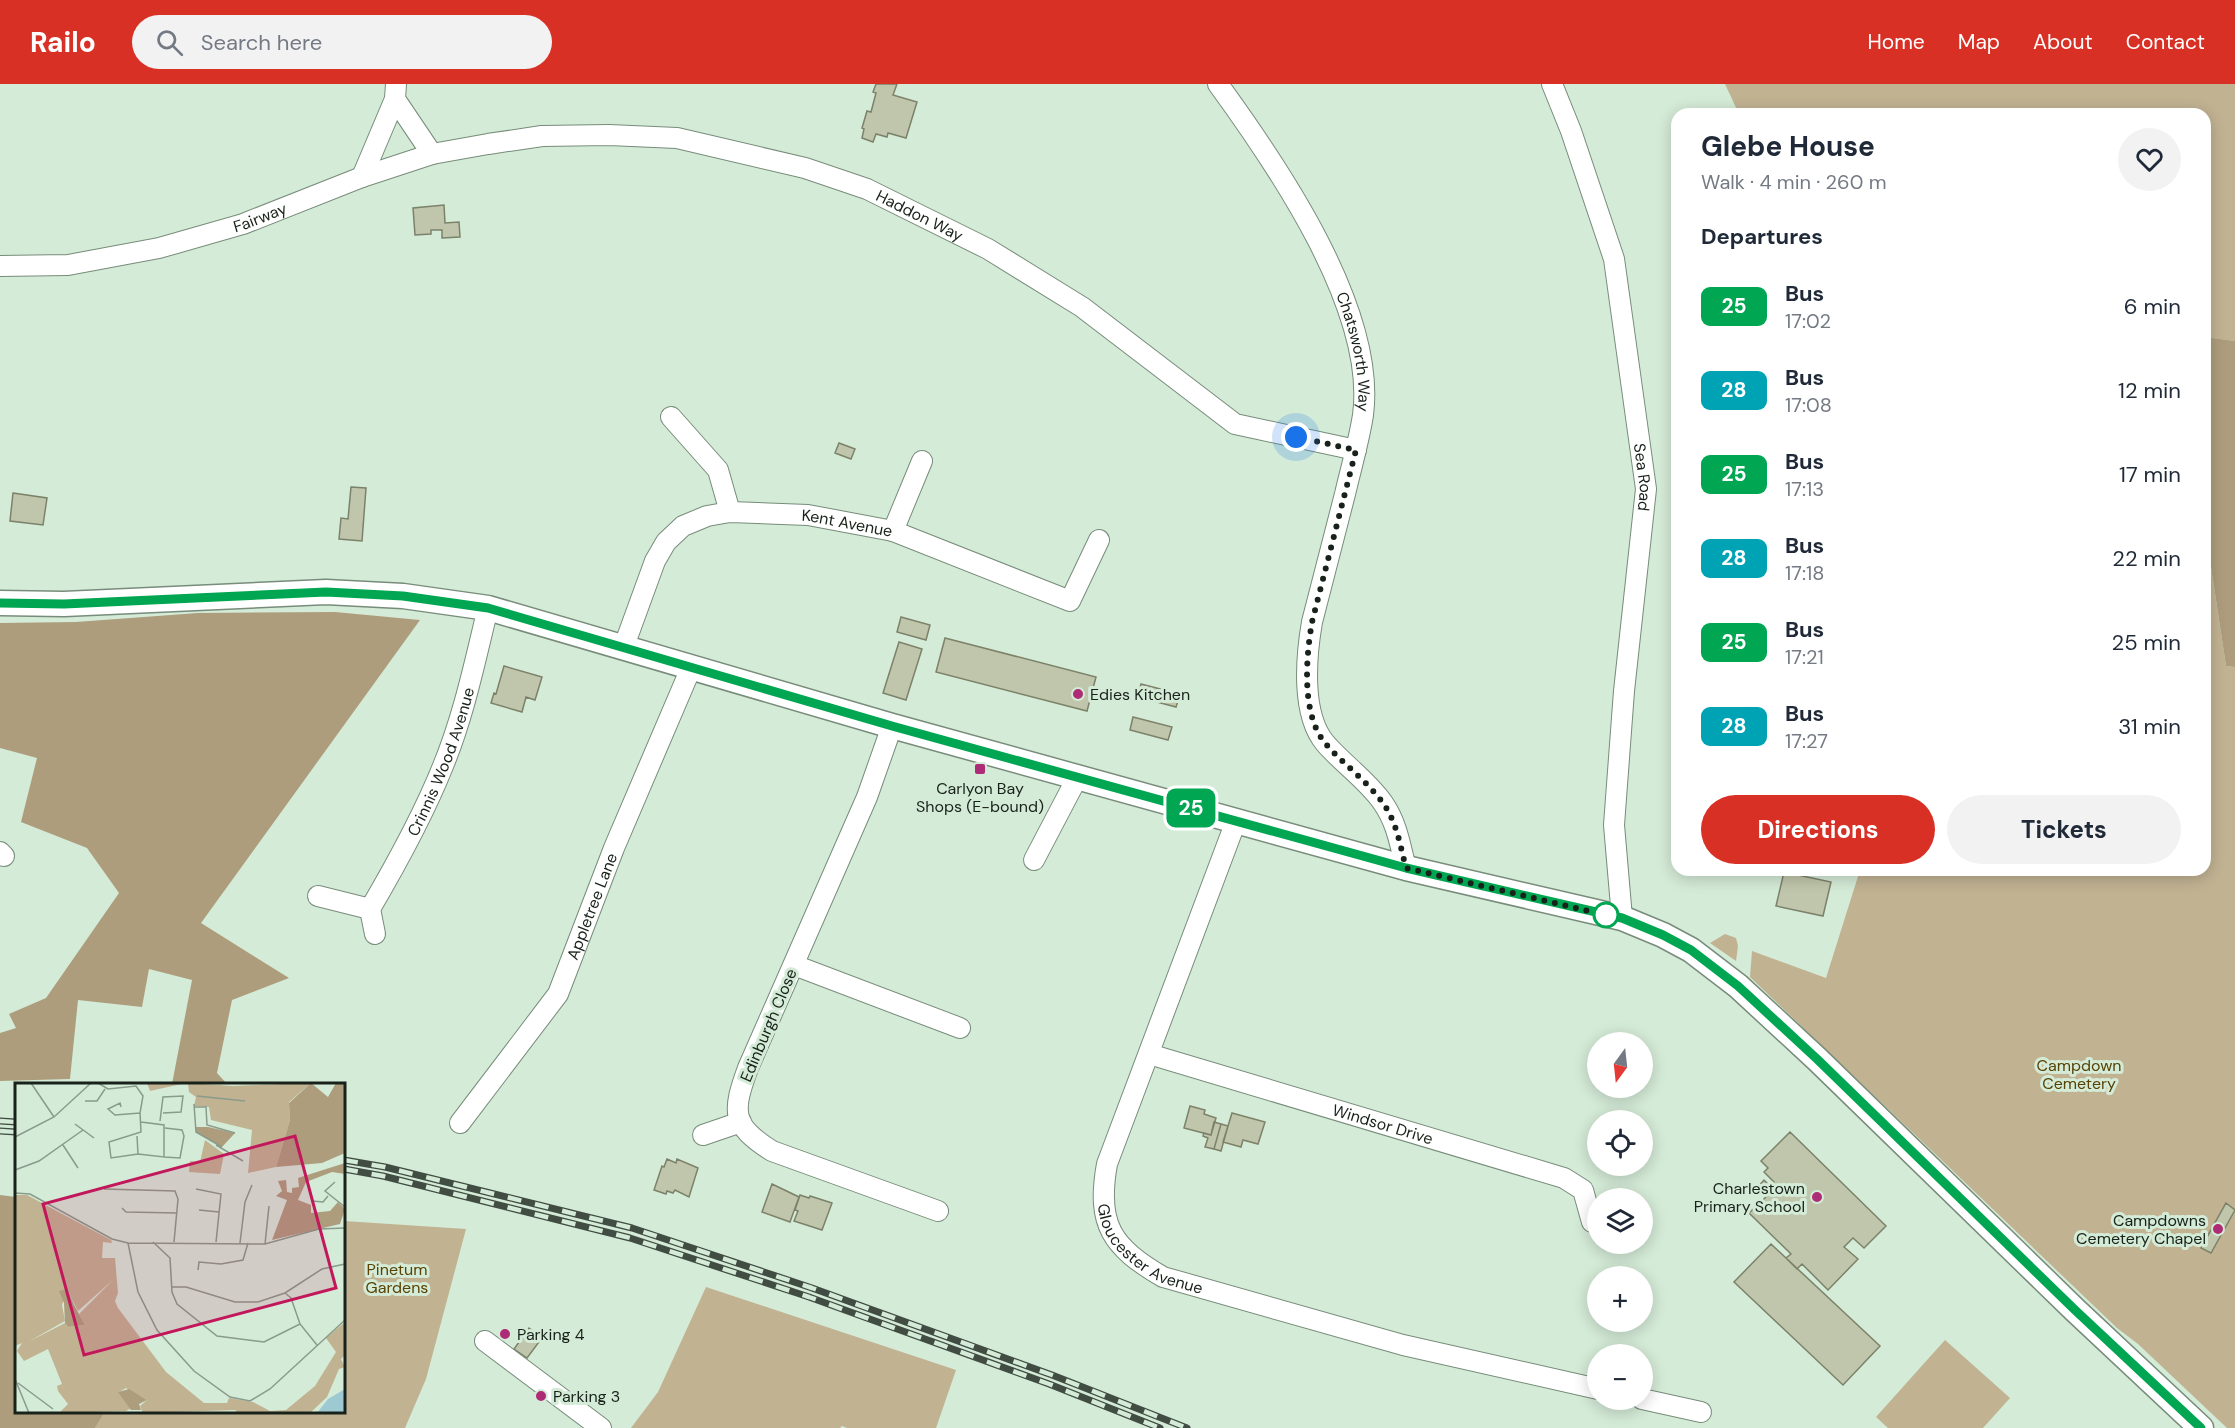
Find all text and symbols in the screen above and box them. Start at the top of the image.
search box [132,15,552,69]
text: Railo [30,24,96,61]
icon: search [153,26,186,59]
text: Search here [201,28,322,57]
text: Home [1867,28,1925,56]
text: Map [1958,28,2000,56]
text: About [2033,28,2093,56]
text: Contact [2126,28,2205,56]
text: Glebe House [1701,128,1875,165]
button: heart [2118,128,2181,191]
text: Walk · 4 min · 260 m [1701,169,1886,195]
street label: Haddon Way [872,185,967,246]
street label: Fairway [231,198,290,237]
text: Departures [1701,222,1823,251]
text: Bus [1785,279,1824,308]
street label: Chatsworth Way [1331,289,1375,413]
text: 25 [1721,292,1747,320]
text: 6 min [2124,292,2181,321]
text: 17:02 [1785,308,1831,334]
text: Bus [1785,363,1824,392]
text: 28 [1721,376,1747,404]
text: 12 min [2118,376,2181,405]
text: 17:08 [1785,392,1832,418]
your location [1281,422,1311,452]
street label: Sea Road [1629,442,1656,512]
text: Bus [1785,447,1824,476]
text: 25 [1721,460,1747,488]
text: 17 min [2119,460,2181,489]
text: 17:13 [1785,476,1824,502]
street label: Kent Avenue [801,505,894,542]
text: Bus [1785,531,1824,560]
text: 28 [1721,544,1747,572]
text: 22 min [2112,544,2181,573]
text: 17:18 [1785,560,1824,586]
text: Bus [1785,615,1824,644]
text: 25 [1721,628,1747,656]
text: 25 min [2112,628,2181,657]
text: 17:21 [1785,644,1824,670]
place label: Edies Kitchen [1090,684,1190,705]
street label: Crinnis Wood Avenue [402,685,479,840]
marker: Edies Kitchen [1071,687,1085,701]
text: Bus [1785,699,1824,728]
text: 28 [1721,712,1747,740]
text: 31 min [2118,712,2181,741]
text: 17:27 [1785,728,1828,754]
marker: Carlyon Bay Shops (E-bound) [973,762,987,776]
place label: Carlyon Bay Shops (E-bound) [916,778,1044,817]
line badge: 25 [1164,788,1218,828]
text: 25 [1178,794,1204,822]
button: Directions [1701,795,1935,864]
button: Tickets [1947,795,2181,864]
street label: Appletree Lane [562,850,622,963]
unlabelled marker [1593,902,1619,928]
street label: Edinburgh Close [735,965,802,1085]
north arrow [1587,1032,1653,1098]
map controls [1587,1032,1653,1410]
park label: Campdown Cemetery [2036,1055,2122,1094]
inset map [15,1083,345,1413]
street label: Windsor Drive [1330,1099,1436,1149]
button: locate [1587,1110,1653,1176]
place label: Charlestown Primary School [1694,1178,1805,1217]
button: layers [1587,1188,1653,1254]
marker: Charlestown Primary School [1810,1190,1824,1204]
street label: Gloucester Avenue [1093,1202,1205,1299]
place label: Campdowns Cemetery Chapel [2076,1210,2206,1249]
marker: Campdowns Cemetery Chapel [2211,1222,2225,1236]
park label: Pinetum Gardens [366,1259,428,1298]
button: + [1587,1266,1653,1332]
place label: Parking 4 [517,1324,585,1345]
marker: Parking 4 [498,1327,512,1341]
button: − [1587,1344,1653,1410]
place label: Parking 3 [553,1386,620,1407]
marker: Parking 3 [534,1389,548,1403]

